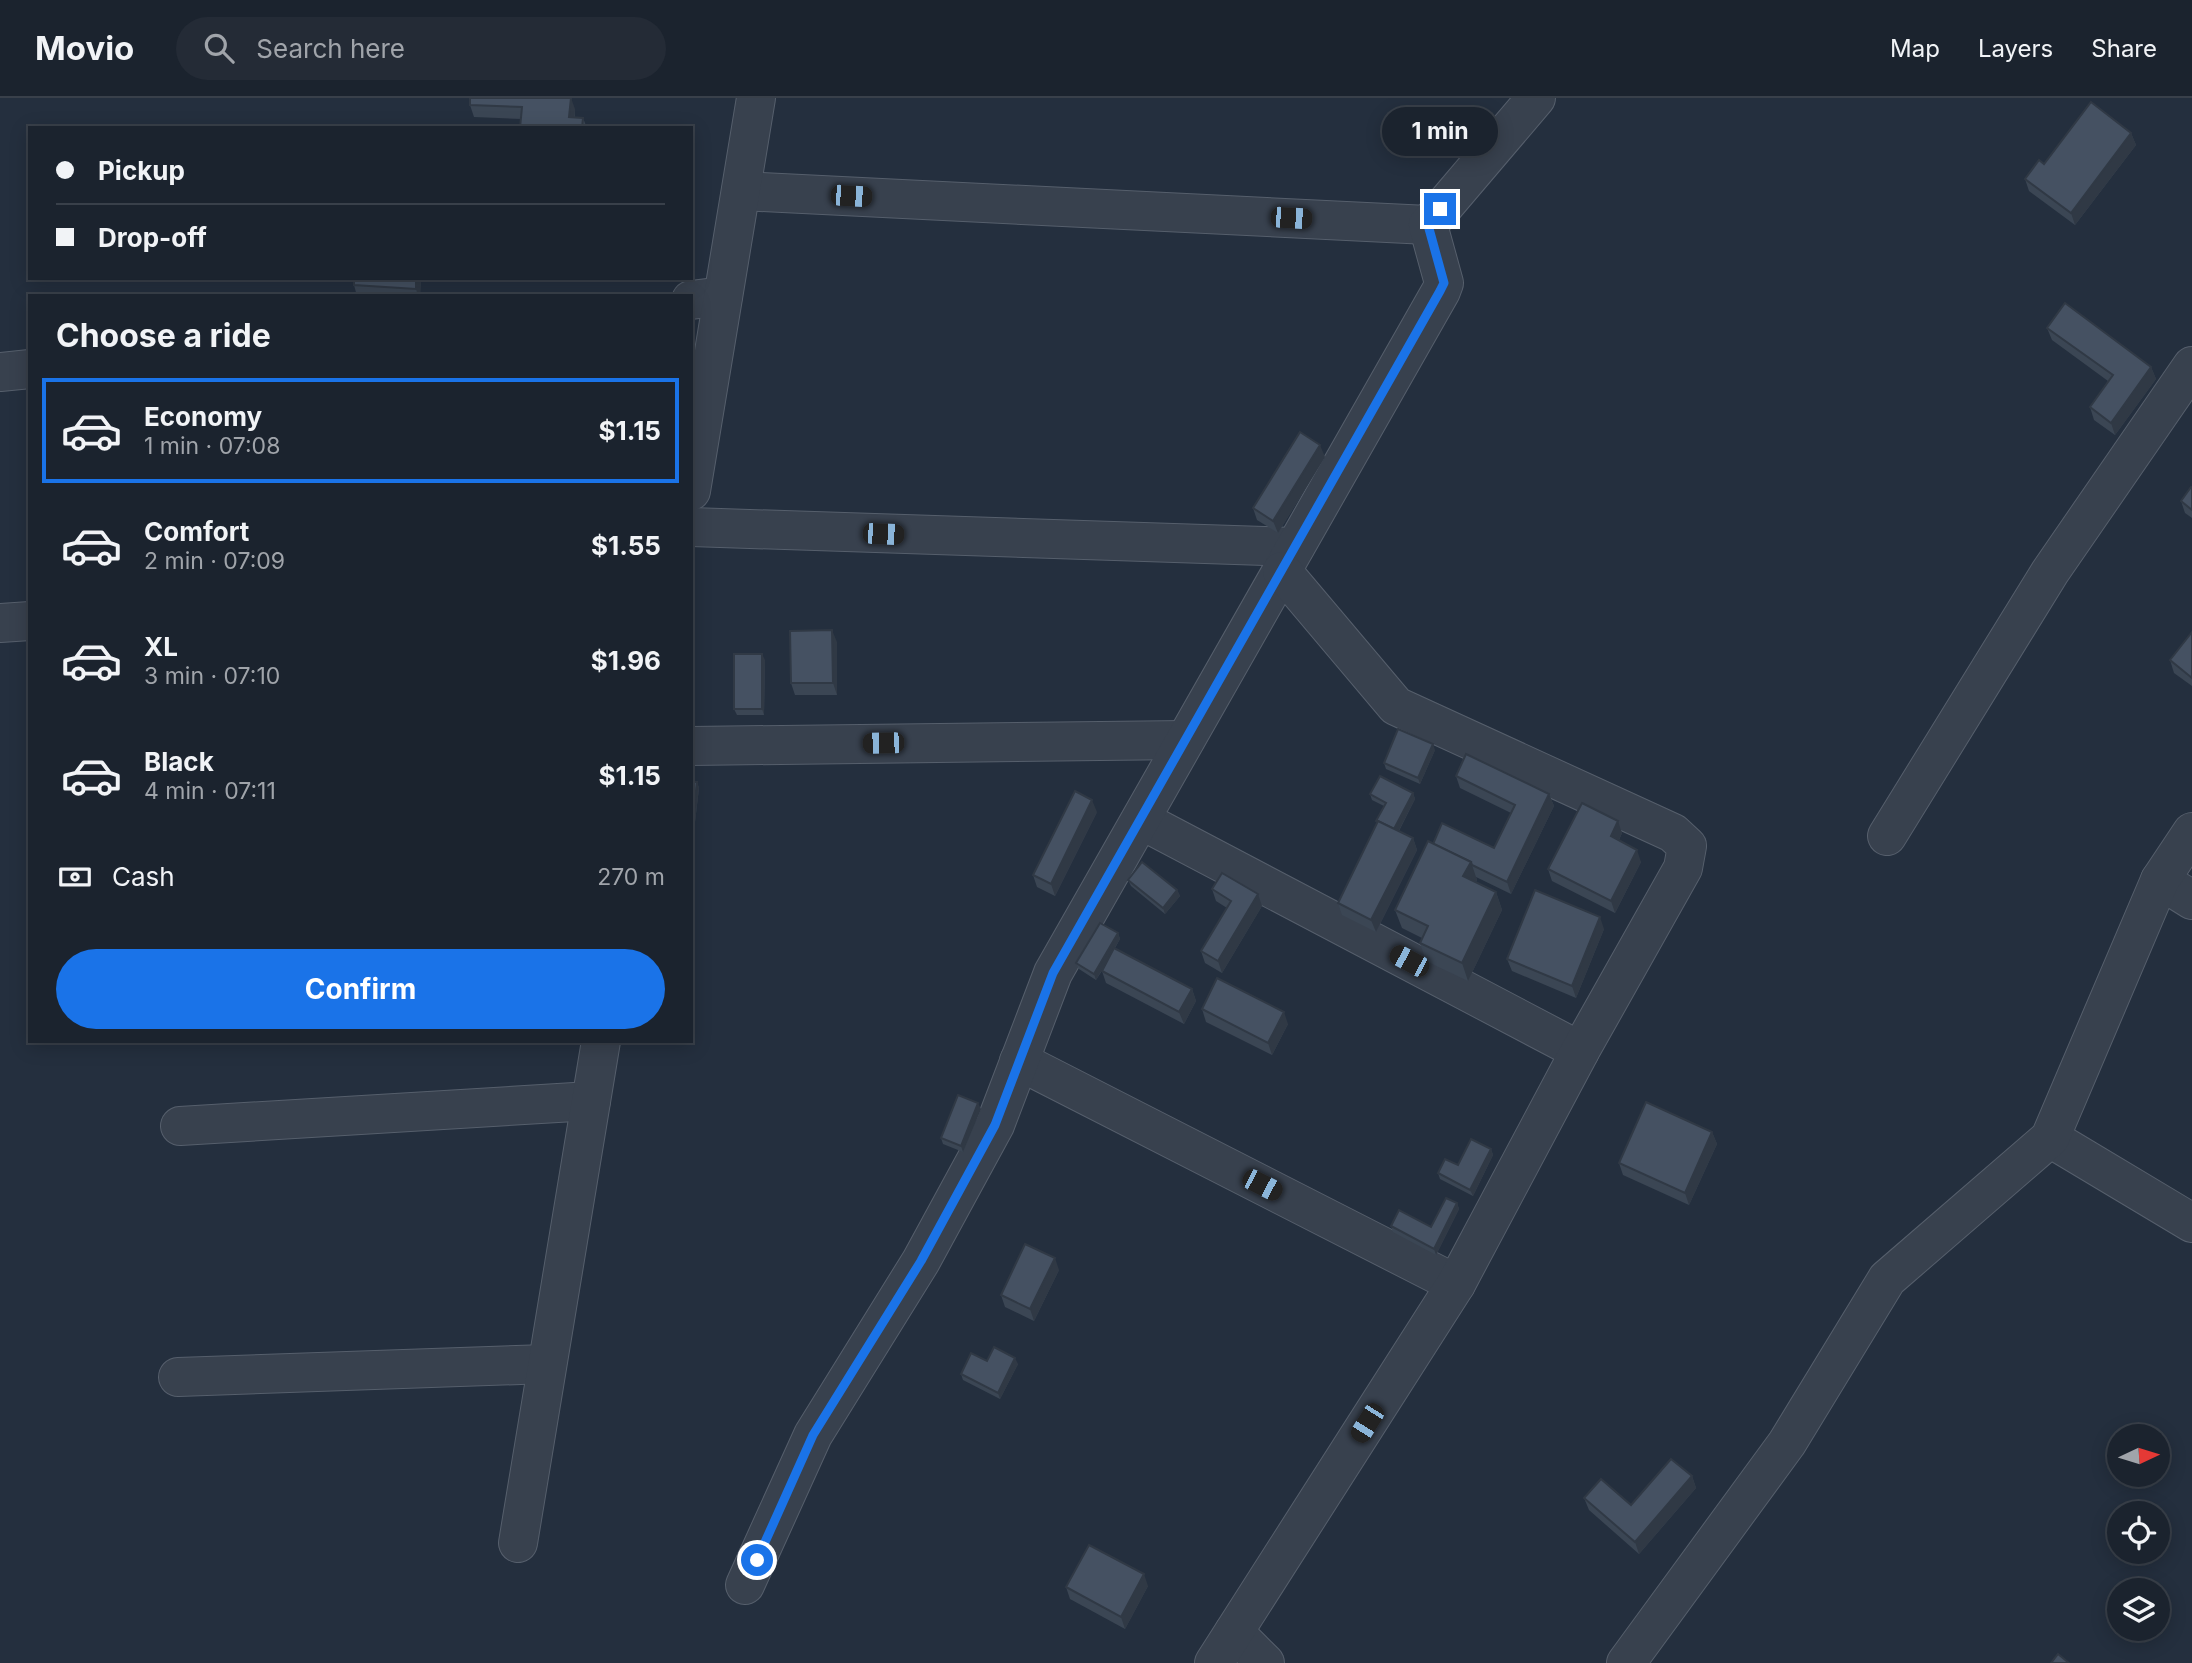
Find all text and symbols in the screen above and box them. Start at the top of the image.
search box [176,17,666,80]
text: Movio [35,28,134,68]
icon: search [200,29,238,67]
text: Search here [256,33,405,64]
text: Map [1890,34,1940,63]
text: Layers [1978,34,2053,63]
text: Share [2091,34,2157,63]
callout: 1 min [1382,108,1498,156]
text: 1 min [1412,117,1468,145]
text: Pickup [98,155,185,186]
car [830,184,873,208]
route end [1424,193,1456,225]
car [1270,206,1313,230]
text: Drop-off [98,222,207,253]
text: Choose a ride [56,316,271,355]
icon: car [60,399,123,462]
text: Economy [144,401,262,432]
text: $1.15 [599,415,661,446]
text: 1 min · 07:08 [144,432,280,460]
icon: car [60,514,123,577]
text: Comfort [144,516,249,547]
car [862,523,905,545]
text: $1.55 [591,530,661,561]
text: 2 min · 07:09 [144,547,285,575]
icon: car [60,629,123,692]
text: XL [144,631,178,662]
text: $1.96 [591,645,661,676]
text: 3 min · 07:10 [144,662,280,690]
car [862,732,905,754]
icon: car [60,744,123,807]
text: Black [144,746,214,777]
text: $1.15 [599,760,661,791]
text: 4 min · 07:11 [144,777,276,805]
icon: cash [56,858,94,896]
text: Cash [112,861,175,892]
text: 270 m [597,863,665,891]
car [1386,942,1433,980]
button: Confirm [56,949,665,1029]
car [1239,1166,1286,1204]
car [1347,1400,1388,1446]
north arrow [2107,1424,2170,1488]
map controls [2107,1424,2170,1641]
button: locate [2107,1501,2170,1564]
route start [741,1544,773,1576]
button: layers [2107,1578,2170,1641]

